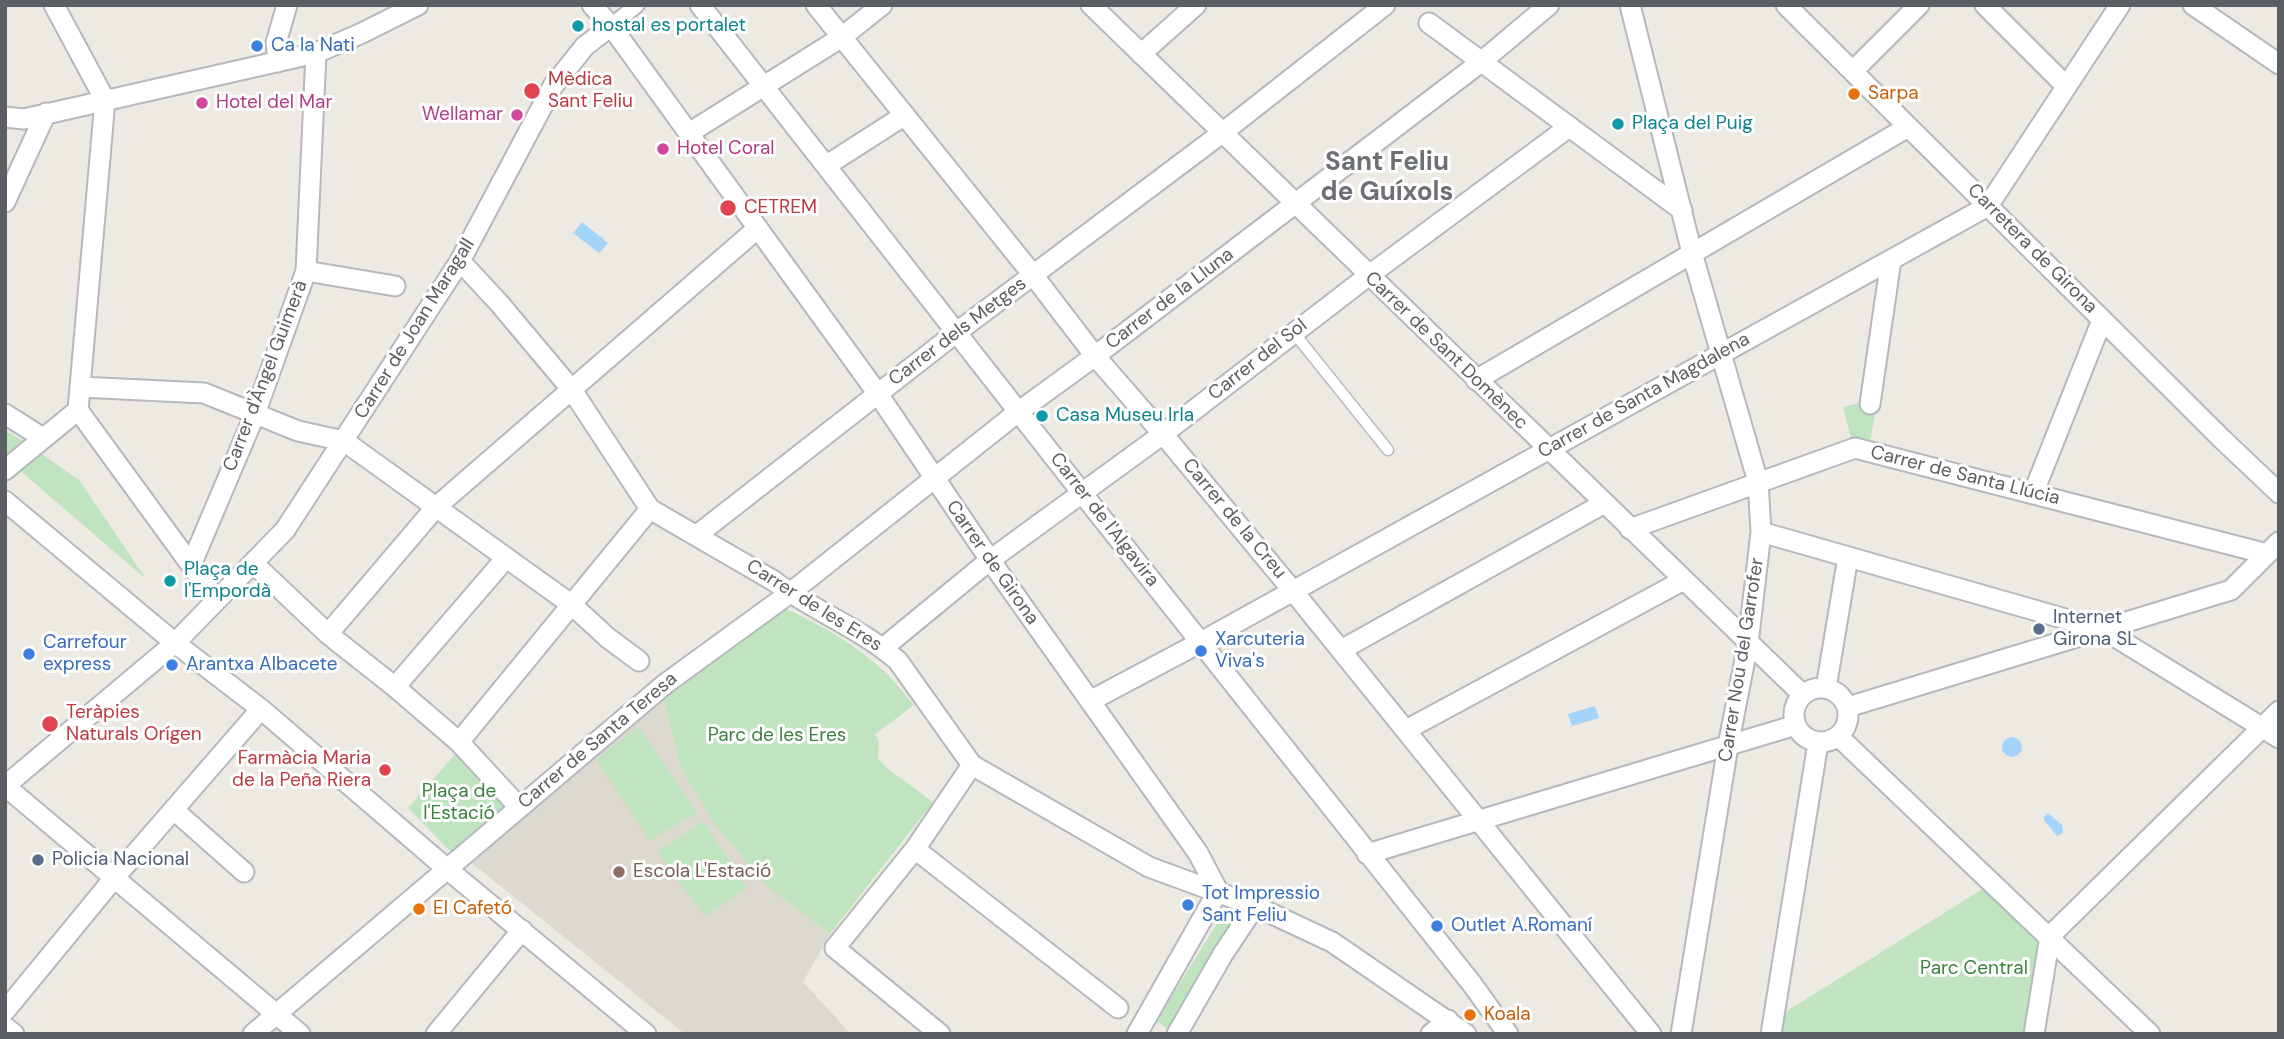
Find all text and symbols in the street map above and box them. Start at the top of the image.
place label: hostal es portalet [592,15,746,37]
marker: hostal es portalet [570,18,586,34]
place label: Ca la Nati [271,35,355,57]
marker: Ca la Nati [249,38,265,54]
place label: Mèdica Sant Feliu [548,69,633,113]
marker: Mèdica Sant Feliu [522,81,542,101]
place label: Sarpa [1868,83,1919,105]
marker: Sarpa [1846,86,1862,102]
place label: Hotel del Mar [216,92,332,114]
marker: Hotel del Mar [194,95,210,111]
place label: Wellamar [422,104,503,126]
marker: Wellamar [509,107,525,123]
place label: Plaça del Puig [1632,113,1753,135]
marker: Plaça del Puig [1610,116,1626,132]
place label: Hotel Coral [677,138,775,160]
marker: Hotel Coral [655,141,671,157]
district label: Sant Feliu de Guíxols [1321,147,1453,208]
street label: Carretera de Girona [1962,179,2102,319]
place label: CETREM [744,197,817,219]
marker: CETREM [718,198,738,218]
street label: Carrer de Joan Maragall [350,235,480,423]
street label: Carrer de la Lluna [1102,243,1238,355]
street label: Carrer de Sant Domènec [1360,267,1532,435]
street label: Carrer dels Metges [885,273,1031,391]
street label: Carrer d'Àngel Guimerà [219,277,313,475]
street label: Carrer del Sol [1204,314,1312,406]
street label: Carrer de Santa Magdalena [1534,328,1754,464]
place label: Casa Museu Irla [1056,405,1194,427]
marker: Casa Museu Irla [1034,408,1050,424]
street label: Carrer de Santa Llúcia [1868,441,2062,511]
street label: Carrer de l'Algavira [1045,448,1163,592]
street label: Carrer de la Creu [1177,454,1291,584]
street label: Carrer de Girona [941,496,1043,630]
street label: Carrer de les Eres [742,555,886,657]
street label: Carrer Nou del Garrofer [1715,556,1769,764]
place label: Plaça de l'Empordà [184,559,271,603]
marker: Plaça de l'Empordà [162,573,178,589]
place label: Internet Girona SL [2053,607,2137,651]
marker: Internet Girona SL [2031,621,2047,637]
place label: Xarcuteria Viva's [1215,629,1305,673]
place label: Carrefour express [43,632,127,676]
marker: Xarcuteria Viva's [1193,643,1209,659]
marker: Carrefour express [21,646,37,662]
place label: Arantxa Albacete [186,654,337,676]
marker: Arantxa Albacete [164,657,180,673]
street label: Carrer de Santa Teresa [514,668,682,814]
place label: Teràpies Naturals Orígen [66,702,202,746]
marker: Teràpies Naturals Orígen [40,714,60,734]
park label: Parc de les Eres [708,725,846,747]
place label: Farmàcia Maria de la Peña Riera [232,748,371,792]
marker: Farmàcia Maria de la Peña Riera [377,762,393,778]
park label: Plaça de l'Estació [422,781,496,825]
place label: Policia Nacional [52,849,189,871]
marker: Policia Nacional [30,852,46,868]
place label: Escola L'Estació [633,861,771,883]
marker: Escola L'Estació [611,864,627,880]
place label: Tot Impressio Sant Feliu [1202,883,1320,927]
marker: Tot Impressio Sant Feliu [1180,897,1196,913]
place label: El Cafetó [433,898,512,920]
marker: El Cafetó [411,901,427,917]
place label: Outlet A.Romaní [1451,915,1592,937]
marker: Outlet A.Romaní [1429,918,1445,934]
park label: Parc Central [1920,958,2028,980]
place label: Koala [1484,1004,1531,1026]
marker: Koala [1462,1007,1478,1023]

